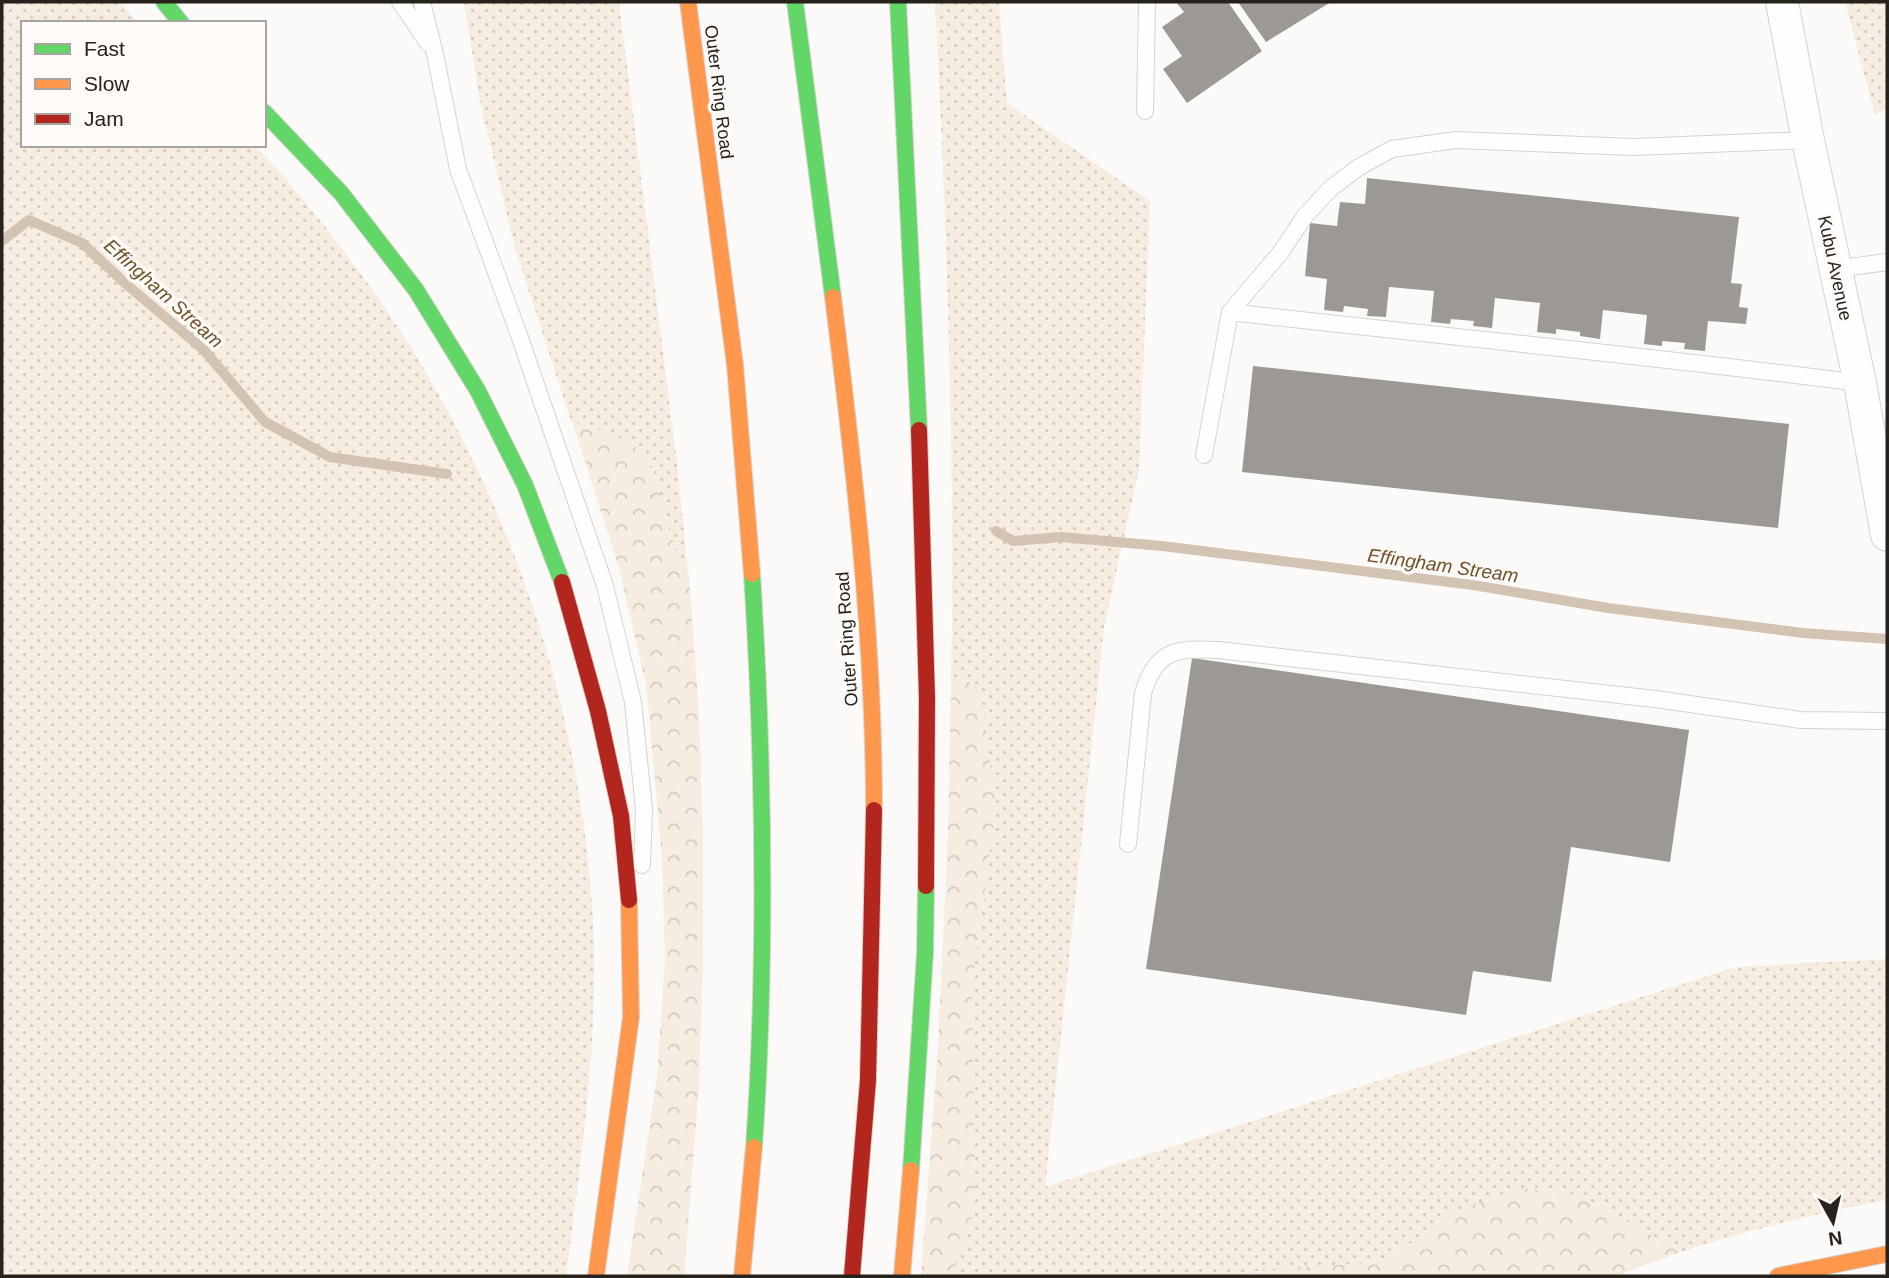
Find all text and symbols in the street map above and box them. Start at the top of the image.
legend [21,21,266,147]
street label: Outer Ring Road [701,24,737,160]
text: Fast [84,37,125,60]
text: Slow [84,72,130,95]
text: Jam [84,107,124,130]
street label: Kubu Avenue [1814,214,1856,322]
water label: Effingham Stream [100,235,227,352]
water label: Effingham Stream [1366,545,1520,586]
street label: Outer Ring Road [832,571,862,707]
north arrow [1798,1187,1868,1257]
text: N [1827,1227,1844,1250]

